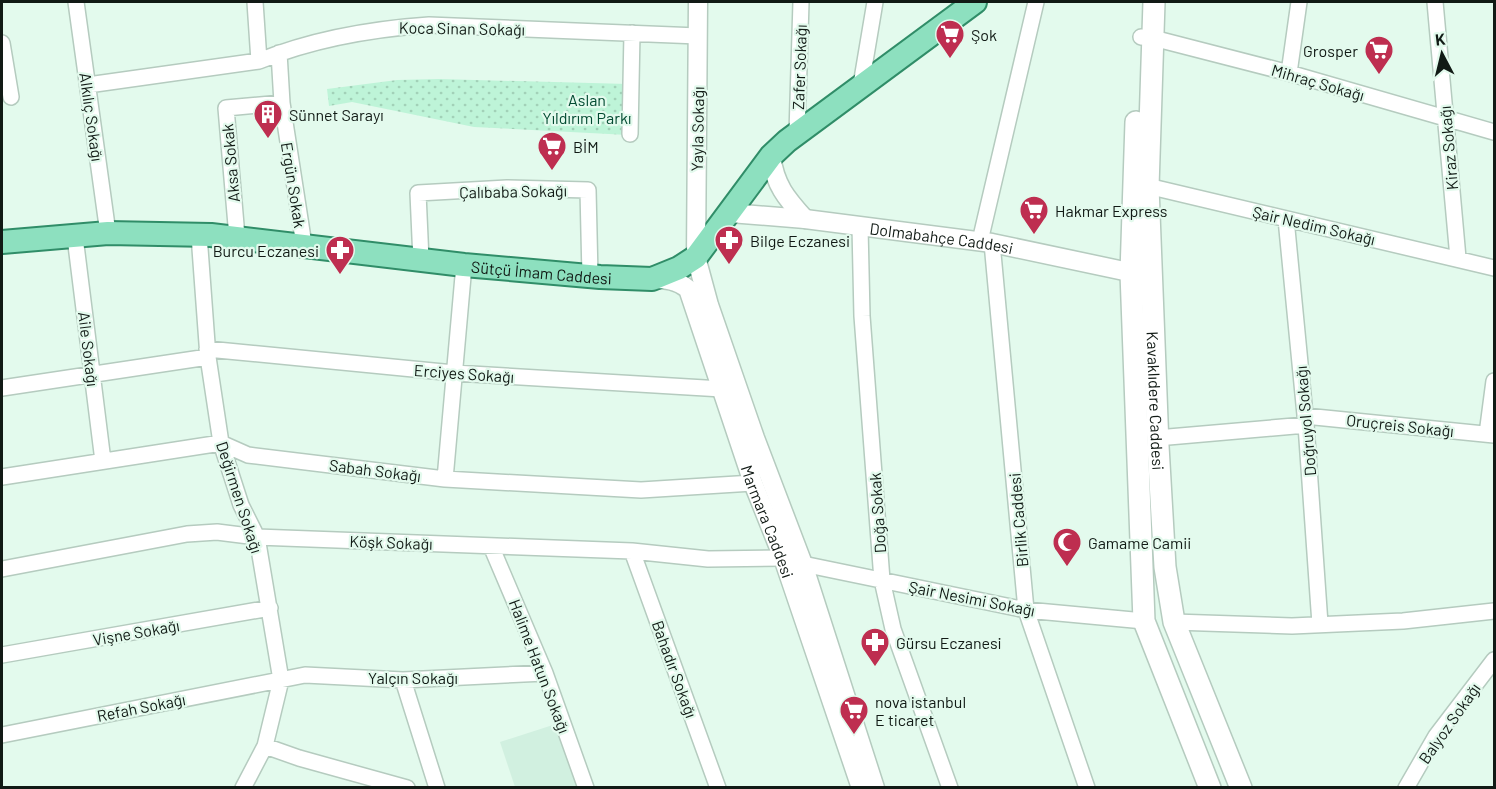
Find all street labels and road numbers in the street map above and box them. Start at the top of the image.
street label: Koca Sinan Sokağı [399,17,525,39]
street label: Zafer Sokağı [788,24,810,110]
street label: Mihraç Sokağı [1269,60,1367,104]
street label: Alkılıç Sokağı [76,71,108,163]
street label: Yayla Sokağı [687,86,707,172]
street label: Kiraz Sokağı [1435,105,1461,191]
street label: Aksa Sokak [217,123,243,203]
street label: Ergün Sokak [278,141,310,229]
street label: Çalıbaba Sokağı [459,181,567,201]
street label: Şair Nedim Sokağı [1251,202,1377,248]
street label: Dolmabahçe Caddesi [869,218,1015,257]
street label: Sütçü İmam Caddesi [470,256,612,287]
street label: Aile Sokağı [75,310,103,388]
street label: Kavaklıdere Caddesi [1144,331,1169,471]
street label: Erciyes Sokağı [413,360,515,386]
street label: Doğruyol Sokağı [1291,365,1319,477]
street label: Oruçreis Sokağı [1345,410,1455,440]
street label: Değirmen Sokağı [213,439,267,555]
street label: Sabah Sokağı [328,455,422,485]
street label: Marmara Caddesi [738,462,798,580]
street label: Doğa Sokak [865,472,889,554]
street label: Birlik Caddesi [1004,472,1032,568]
street label: Köşk Sokağı [349,531,433,553]
street label: Şair Nesimi Sokağı [907,576,1037,620]
street label: Halime Hatun Sokağı [506,596,574,736]
street label: Vişne Sokağı [91,615,181,649]
street label: Bahadır Sokağı [649,618,701,720]
street label: Yalçın Sokağı [368,668,458,687]
street label: Balyoz Sokağı [1414,679,1484,767]
street label: Refah Sokağı [95,689,187,725]

